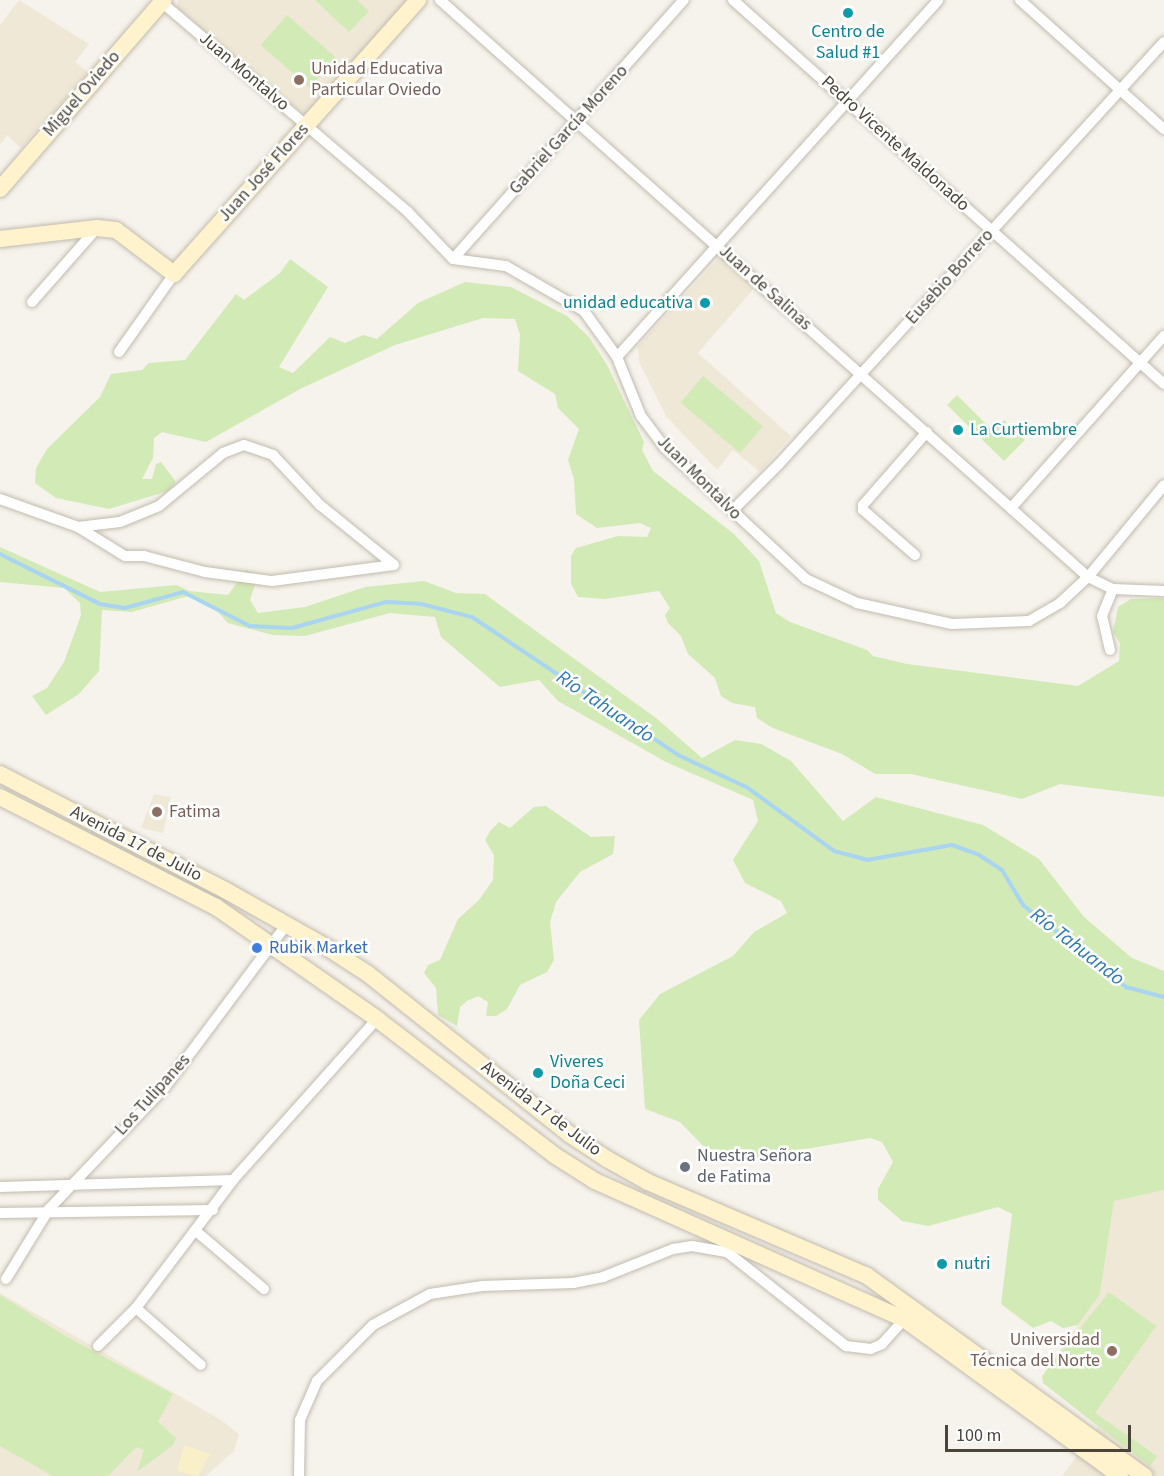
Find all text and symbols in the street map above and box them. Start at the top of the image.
marker: Centro de Salud #1 [841,6,855,20]
place label: Centro de Salud #1 [811,22,885,64]
street label: Juan Montalvo [195,28,293,116]
street label: Miguel Oviedo [39,47,125,141]
place label: Unidad Educativa Particular Oviedo [311,59,443,101]
street label: Gabriel García Moreno [505,61,633,199]
street label: Pedro Vicente Maldonado [816,72,974,216]
marker: Unidad Educativa Particular Oviedo [292,73,306,87]
street label: Juan José Flores [214,119,314,227]
street label: Eusebio Borrero [902,225,998,329]
street label: Juan de Salinas [714,241,816,335]
place label: unidad educativa [563,292,693,314]
marker: unidad educativa [698,296,712,310]
place label: La Curtiembre [970,419,1077,441]
marker: La Curtiembre [951,423,965,437]
street label: Juan Montalvo [652,431,746,525]
water label: Río Tahuando [552,666,658,748]
street label: Avenida 17 de Julio [66,801,206,887]
place label: Fatima [169,801,221,823]
marker: Fatima [150,805,164,819]
water label: Río Tahuando [1025,903,1129,991]
place label: Rubik Market [269,937,368,959]
marker: Rubik Market [250,941,264,955]
street label: Los Tulipanes [111,1050,195,1140]
place label: Viveres Doña Ceci [550,1052,625,1094]
street label: Avenida 17 de Julio [477,1057,605,1161]
marker: Viveres Doña Ceci [531,1066,545,1080]
place label: Nuestra Señora de Fatima [697,1146,812,1188]
marker: Nuestra Señora de Fatima [678,1160,692,1174]
place label: nutri [954,1253,990,1275]
marker: nutri [935,1257,949,1271]
place label: Universidad Técnica del Norte [970,1330,1100,1372]
marker: Universidad Técnica del Norte [1105,1344,1119,1358]
scale bar [948,1413,1134,1451]
text: 100 m [956,1423,1001,1448]

